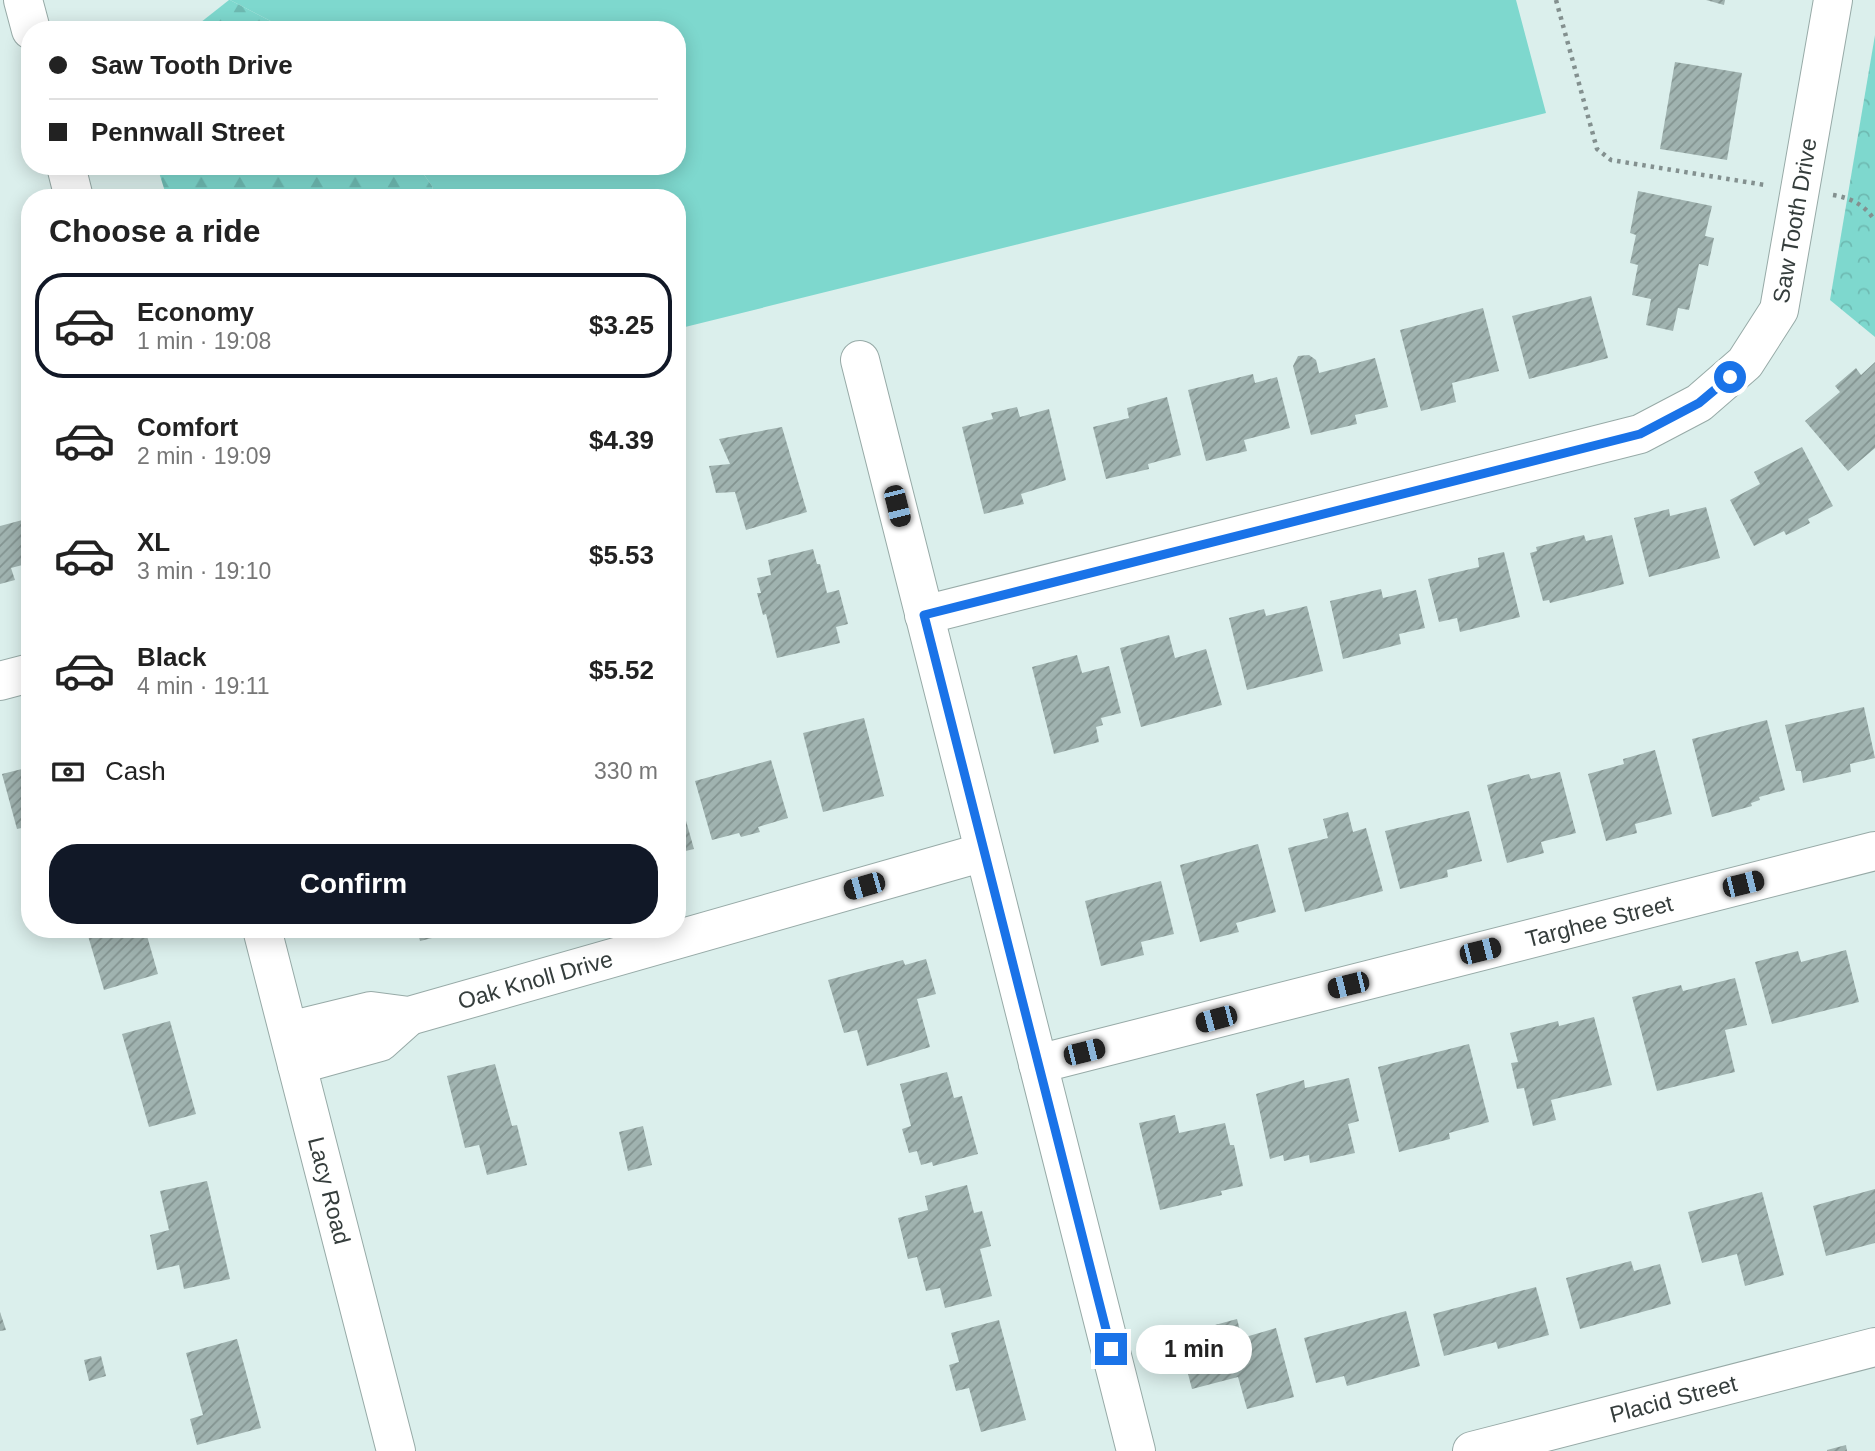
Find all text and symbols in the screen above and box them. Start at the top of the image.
text: Saw Tooth Drive [91,50,293,80]
text: Pennwall Street [91,117,285,147]
street label: Saw Tooth Drive [1767,136,1822,305]
text: Choose a ride [49,213,261,249]
icon: car [53,294,116,357]
text: Economy [137,297,254,327]
text: $3.25 [589,310,654,340]
text: 1 min · 19:08 [137,328,271,354]
route start [1714,361,1746,393]
icon: car [53,409,116,472]
text: Comfort [137,412,238,442]
text: $4.39 [589,425,654,455]
text: 2 min · 19:09 [137,443,271,469]
car [882,483,913,529]
icon: car [53,524,116,587]
text: XL [137,527,170,557]
text: $5.53 [589,540,654,570]
text: 3 min · 19:10 [137,558,271,584]
icon: car [53,639,116,702]
text: Black [137,642,206,672]
text: $5.52 [589,655,654,685]
text: 4 min · 19:11 [137,673,270,699]
icon: cash [49,753,87,791]
text: Cash [105,756,166,786]
text: 330 m [594,758,658,784]
button: Confirm [49,844,658,924]
car [1721,869,1766,899]
car [841,870,888,902]
street label: Targhee Street [1523,890,1676,952]
car [1458,936,1503,966]
street label: Oak Knoll Drive [455,946,616,1014]
car [1326,970,1371,1000]
car [1193,1003,1240,1035]
car [1062,1037,1107,1067]
street label: Lacy Road [303,1134,355,1247]
callout: 1 min [1136,1324,1251,1374]
route end [1095,1333,1127,1365]
text: 1 min [1164,1336,1224,1362]
street label: Placid Street [1607,1370,1740,1428]

